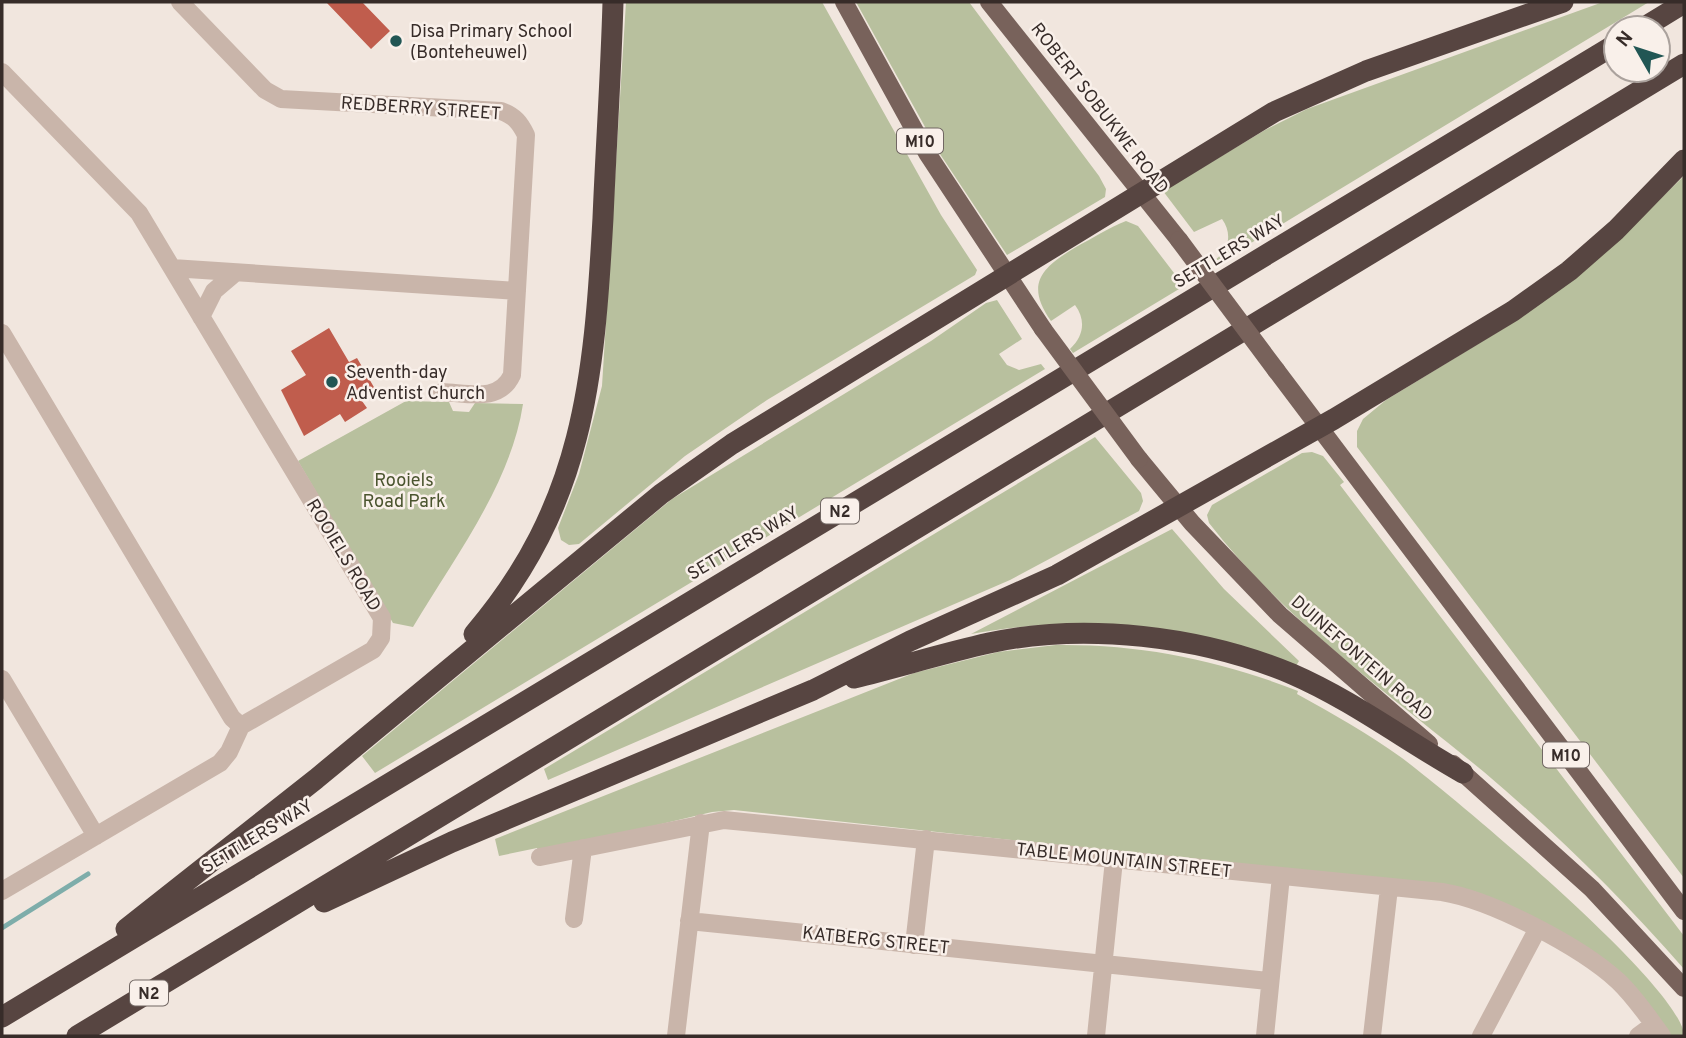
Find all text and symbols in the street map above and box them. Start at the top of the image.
north arrow [1602,14,1672,84]
street label: ROBERT SOBUKWE ROAD [1025,19,1173,199]
place label: Disa Primary School (Bonteheuwel) [410,21,573,65]
text: N [1612,27,1639,52]
marker: Disa Primary School (Bonteheuwel) [388,33,404,49]
street label: REDBERRY STREET [340,92,502,127]
road number: M10 [897,128,943,154]
street label: SETTLERS WAY [1170,210,1290,295]
place label: Seventh-day Adventist Church [346,362,485,406]
marker: Seventh-day Adventist Church [324,374,340,390]
park label: Rooiels Road Park [362,470,446,514]
street label: ROOIELS ROAD [300,495,385,616]
road number: N2 [821,498,859,524]
street label: SETTLERS WAY [684,502,804,587]
street label: DUINEFONTEIN ROAD [1285,591,1437,727]
road number: M10 [1543,742,1589,768]
street label: SETTLERS WAY [198,795,318,880]
street label: TABLE MOUNTAIN STREET [1015,839,1233,884]
street label: KATBERG STREET [801,922,951,961]
road number: N2 [130,981,168,1006]

